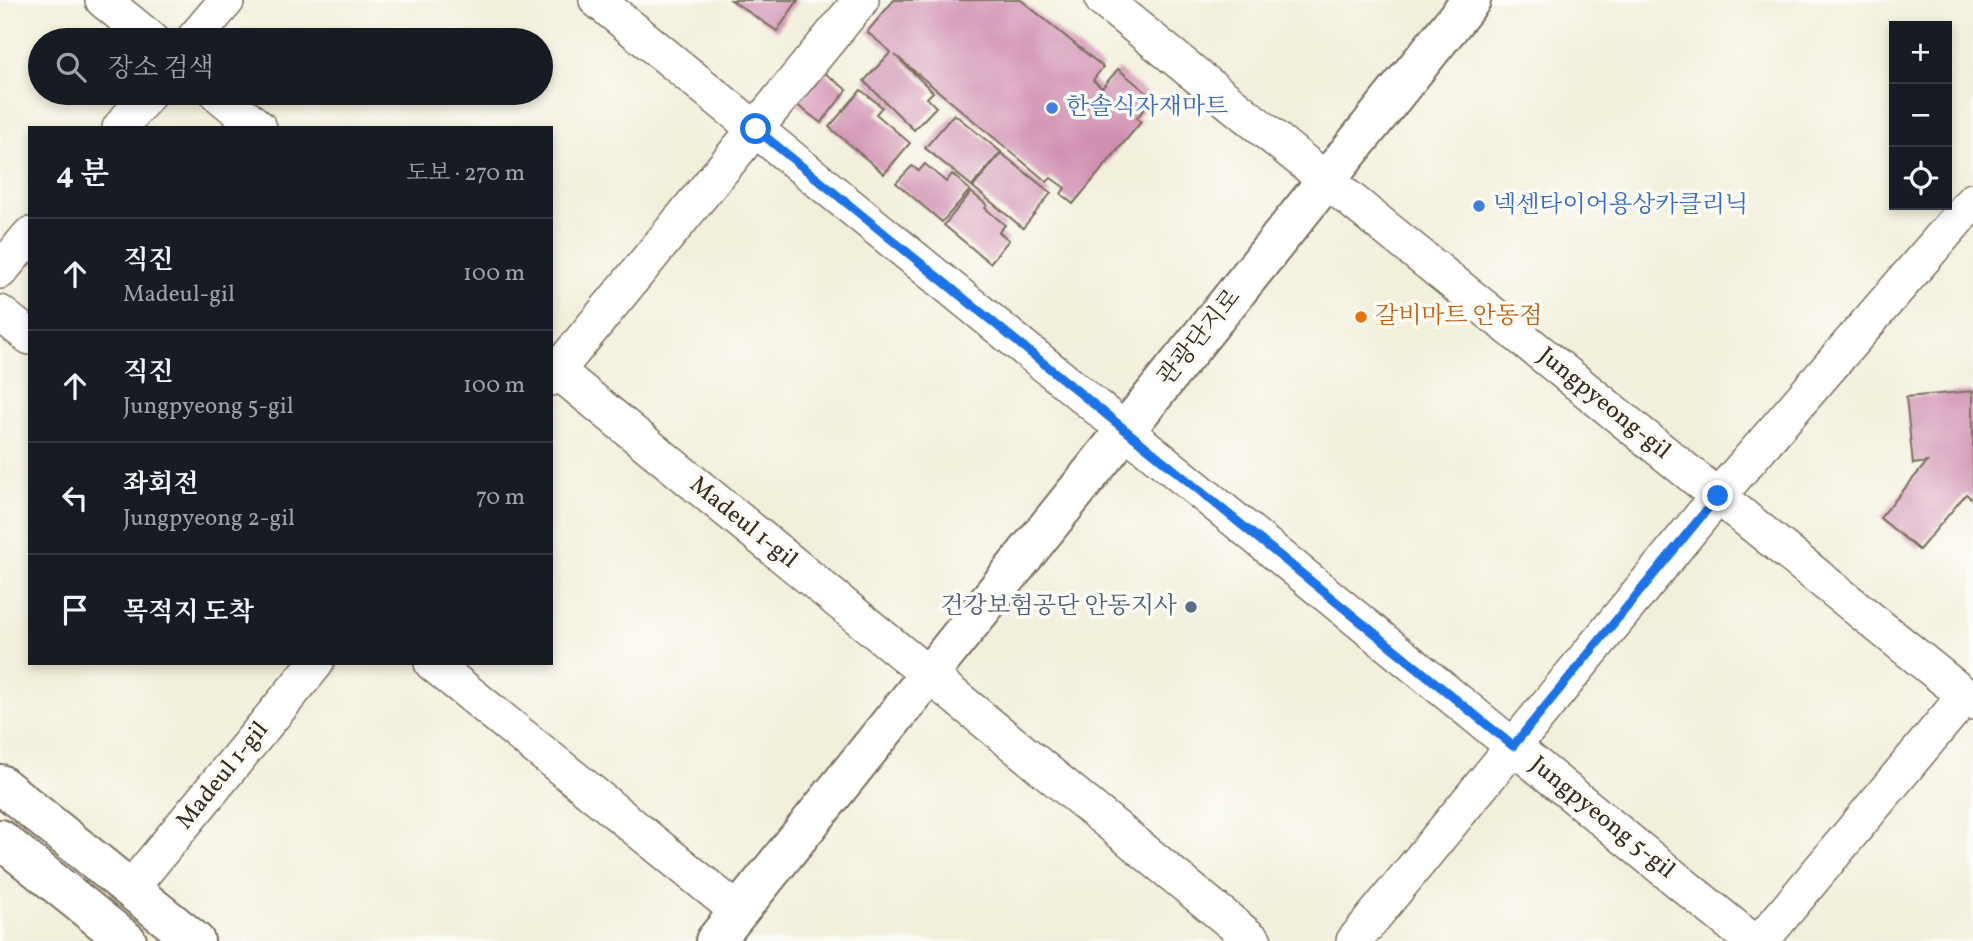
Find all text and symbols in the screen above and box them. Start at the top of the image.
map controls [1889,21,1952,210]
button: + [1889,21,1952,84]
search box [28,28,553,105]
icon: search [52,48,90,86]
text: 장소 검색 [108,51,214,87]
button: − [1889,84,1952,147]
place label: 한솔식자재마트 [1066,91,1228,125]
marker: 한솔식자재마트 [1044,100,1060,116]
route start [740,113,771,144]
button: locate [1889,147,1952,210]
text: 4 분 [56,154,109,196]
text: 도보 · 270 m [406,158,525,190]
place label: 넥센타이어용상카클리닉 [1493,189,1748,223]
marker: 넥센타이어용상카클리닉 [1471,198,1487,214]
text: 직진 [123,243,173,279]
icon: ahead [56,255,94,293]
text: 100 m [463,258,525,290]
text: Madeul-gil [123,279,235,311]
street label: 관광단지로 [1150,282,1250,394]
place label: 갈비마트 안동점 [1375,300,1542,334]
marker: 갈비마트 안동점 [1353,309,1369,325]
street label: Jungpyeong-gil [1530,340,1678,468]
text: 직진 [123,355,173,391]
icon: ahead [56,367,94,405]
text: 100 m [463,370,525,402]
text: Jungpyeong 5-gil [123,391,294,423]
text: 좌회전 [123,467,198,503]
street label: Madeul 1-gil [682,469,804,577]
icon: left [56,479,94,517]
route end [1702,480,1733,511]
text: 70 m [476,482,525,514]
text: Jungpyeong 2-gil [123,503,295,535]
place label: 건강보험공단 안동지사 [940,590,1177,624]
icon: arrive [56,591,94,629]
text: 목적지 도착 [123,595,254,631]
marker: 건강보험공단 안동지사 [1183,599,1199,615]
street label: Madeul 1-gil [169,715,277,837]
street label: Jungpyeong 5-gil [1522,749,1682,887]

